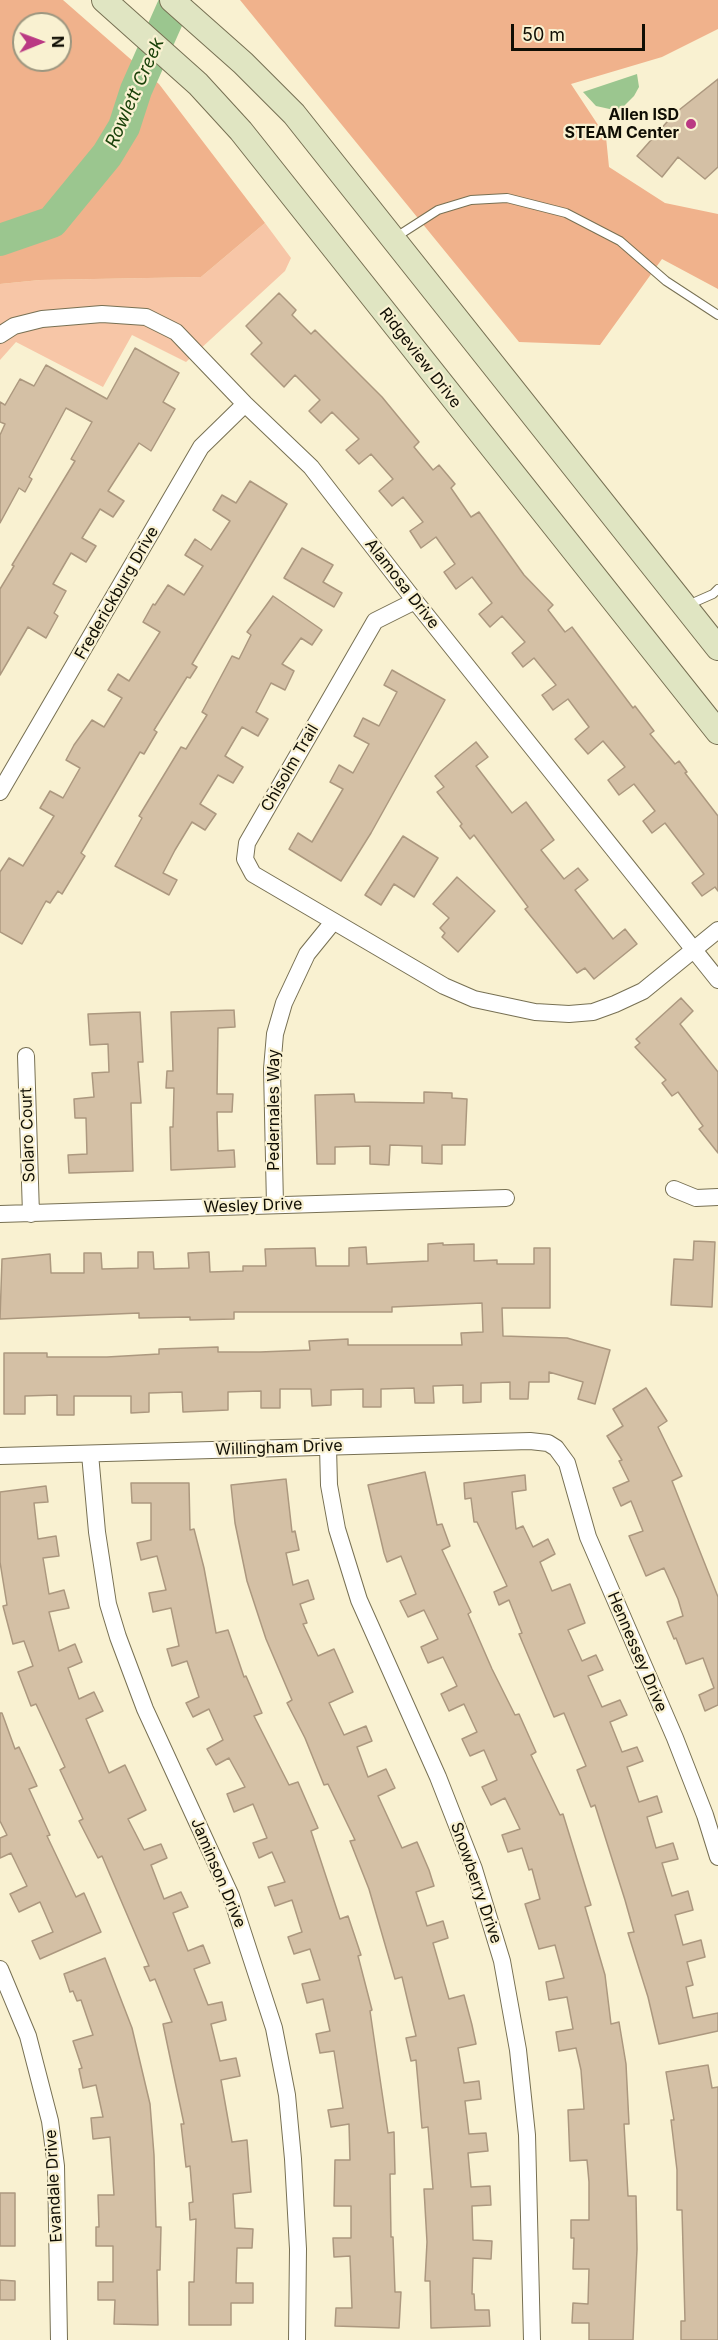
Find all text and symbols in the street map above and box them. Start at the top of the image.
north arrow [12,12,72,72]
scale bar [514,12,648,50]
text: 50 m [522,24,565,45]
text: N [48,35,68,48]
water label: Rowlett Creek [101,35,169,151]
place label: Allen ISD STEAM Center [564,105,679,143]
marker: Allen ISD STEAM Center [684,117,698,131]
street label: Ridgeview Drive [375,304,465,412]
street label: Frederickburg Drive [71,523,163,663]
street label: Alamosa Drive [361,535,443,633]
street label: Chisolm Trail [257,721,323,815]
street label: Pedernales Way [264,1049,284,1171]
street label: Solaro Court [17,1087,39,1183]
street label: Wesley Drive [203,1195,303,1217]
street label: Willingham Drive [215,1436,343,1460]
street label: Hennessey Drive [603,1589,671,1715]
street label: Jaminson Drive [186,1815,250,1931]
street label: Snowberry Drive [446,1820,506,1946]
street label: Evandale Drive [41,2129,67,2243]

